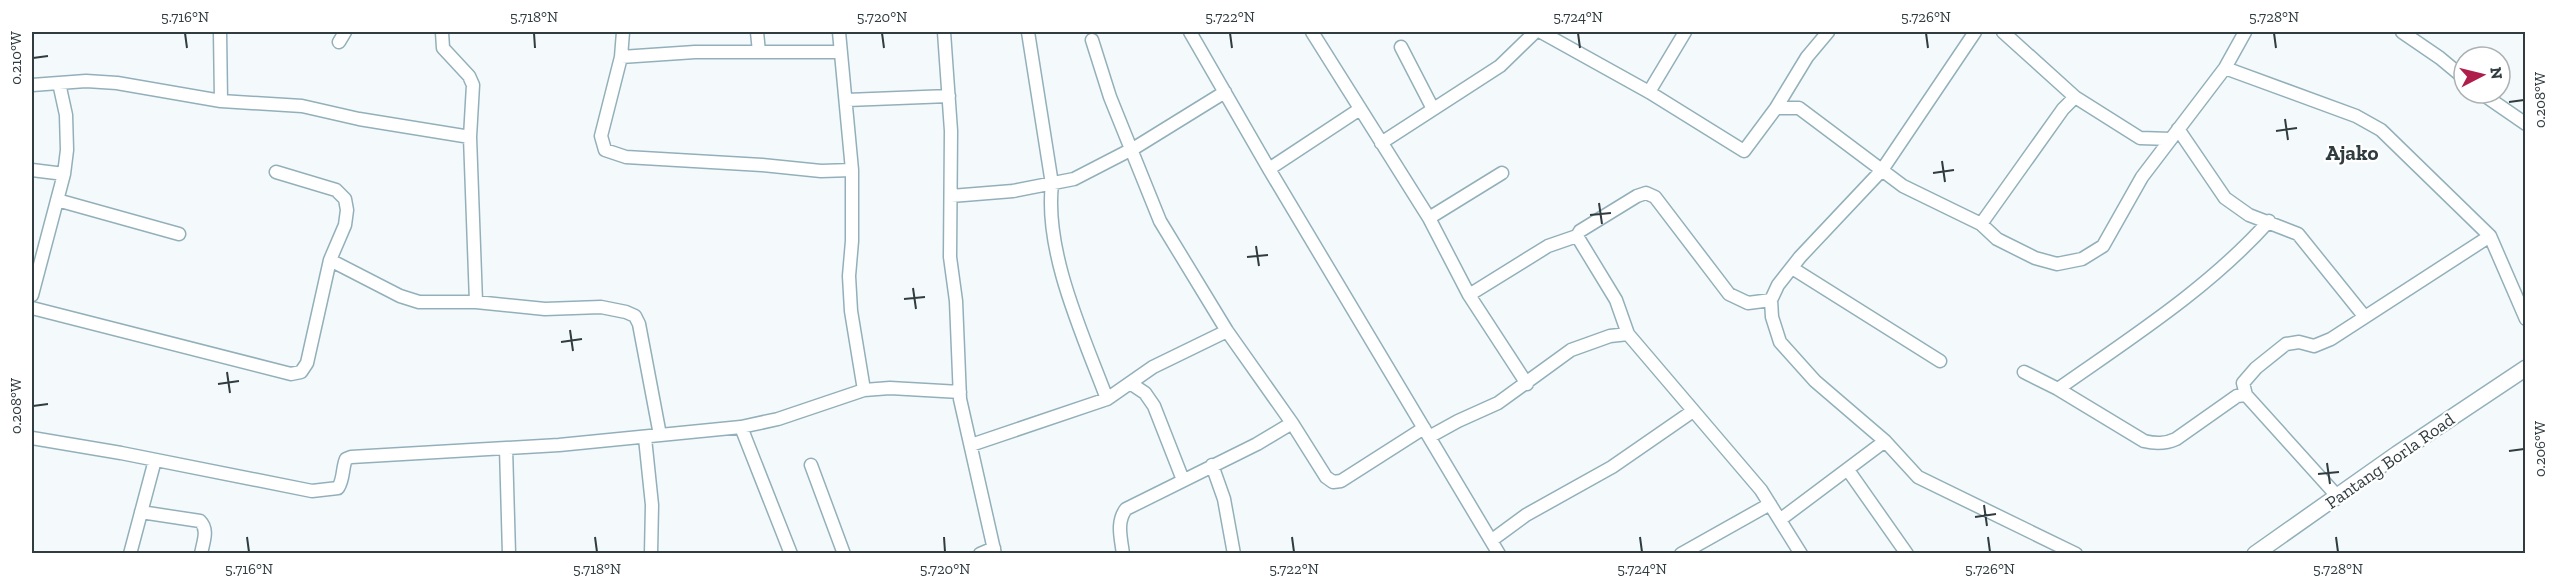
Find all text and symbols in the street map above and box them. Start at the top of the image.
text: 5.716°N [161,8,209,26]
text: 5.718°N [510,8,558,26]
text: 5.720°N [857,8,907,26]
text: 5.722°N [1205,8,1255,26]
text: 5.724°N [1553,8,1603,26]
text: 5.726°N [1901,8,1951,26]
text: 5.728°N [2249,8,2299,26]
text: 0.210°W [7,31,25,85]
north arrow [2452,45,2512,105]
text: N [2486,66,2507,80]
text: 0.208°W [2531,72,2549,128]
district label: Ajako [2326,140,2378,165]
text: 0.208°W [7,378,25,434]
street label: Pantang Borla Road [2321,408,2459,514]
text: 0.206°W [2531,421,2549,477]
text: 5.716°N [225,560,273,578]
text: 5.718°N [573,560,621,578]
text: 5.720°N [920,560,970,578]
text: 5.722°N [1269,560,1319,578]
text: 5.724°N [1617,560,1667,578]
text: 5.726°N [1965,560,2015,578]
text: 5.728°N [2313,560,2363,578]

